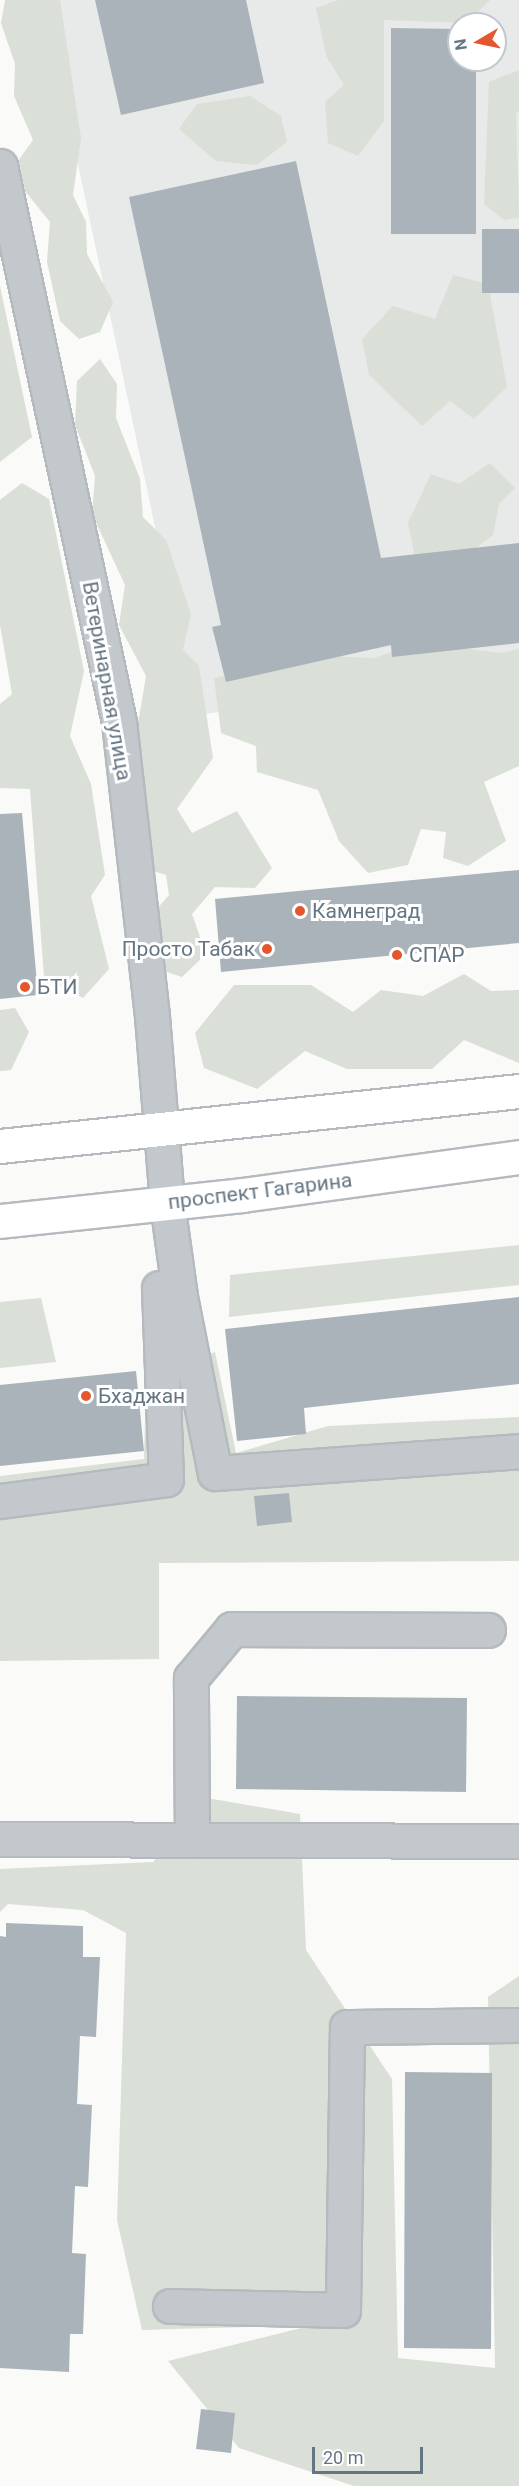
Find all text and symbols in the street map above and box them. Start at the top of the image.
north arrow [447,12,507,72]
text: N [450,38,471,52]
street label: Ветеринарная улица [77,580,137,782]
place label: Камнеград [312,898,420,924]
marker: Камнеград [293,904,307,918]
place label: Просто Табак [121,936,255,962]
marker: Просто Табак [260,942,274,956]
place label: СПАР [409,942,465,968]
marker: СПАР [390,948,404,962]
place label: БТИ [37,974,77,1000]
marker: БТИ [18,980,32,994]
street label: проспект Гагарина [166,1167,354,1215]
place label: Бхаджан [98,1383,185,1409]
marker: Бхаджан [79,1389,93,1403]
scale bar [315,2435,426,2473]
text: 20 m [323,2447,363,2468]

